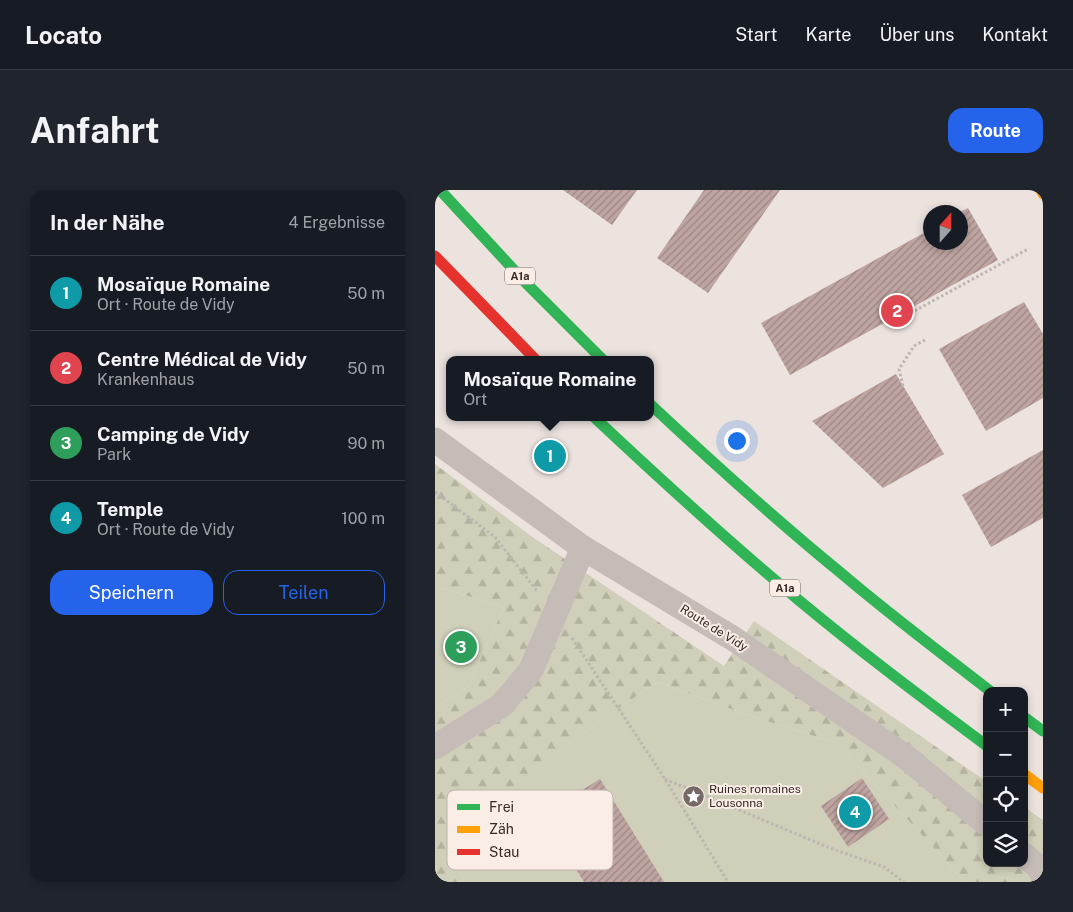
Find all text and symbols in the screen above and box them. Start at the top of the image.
text: Locato [25,21,102,49]
text: Start [735,24,778,45]
text: Karte [806,24,851,45]
text: Über uns [879,24,954,45]
text: Kontakt [982,24,1048,45]
button: Route [948,108,1043,153]
text: Anfahrt [30,110,160,151]
north arrow [923,205,968,250]
text: In der Nähe [50,210,165,235]
text: 4 Ergebnisse [289,213,385,232]
road number: A1a [505,268,535,284]
text: Mosaïque Romaine [97,273,270,295]
text: 1 [63,284,69,303]
text: 50 m [347,284,385,303]
pin: 2 [881,292,913,330]
text: Ort · Route de Vidy [97,295,235,314]
text: Centre Médical de Vidy [97,348,307,370]
popup [446,356,654,421]
text: 2 [61,359,71,378]
text: 50 m [347,359,385,378]
text: Mosaïque Romaine [463,368,637,390]
text: Krankenhaus [97,370,194,389]
text: Ort [463,390,487,409]
text: Camping de Vidy [97,423,249,445]
your location [724,428,750,454]
text: 3 [61,434,71,453]
text: 90 m [348,434,385,453]
pin: 1 [534,437,566,475]
text: Park [97,445,131,464]
text: Temple [97,498,163,520]
text: 4 [61,509,71,528]
text: 100 m [341,509,385,528]
text: Ort · Route de Vidy [97,520,235,539]
button: Speichern [50,570,213,615]
button: Teilen [223,570,385,615]
road number: A1a [770,579,800,596]
street label: Route de Vidy [678,602,751,655]
pin: 3 [445,628,477,666]
map controls [983,687,1028,867]
button: + [983,687,1028,732]
button: − [983,732,1028,777]
button: locate [983,777,1028,822]
place label: Ruines romaines Lousonna [709,782,801,810]
place icon: Ruines romaines Lousonna [681,784,705,808]
legend [447,790,613,870]
pin: 4 [839,793,871,831]
text: Frei [489,799,514,815]
text: Zäh [489,821,514,837]
button: layers [983,822,1028,867]
text: Stau [489,844,519,860]

